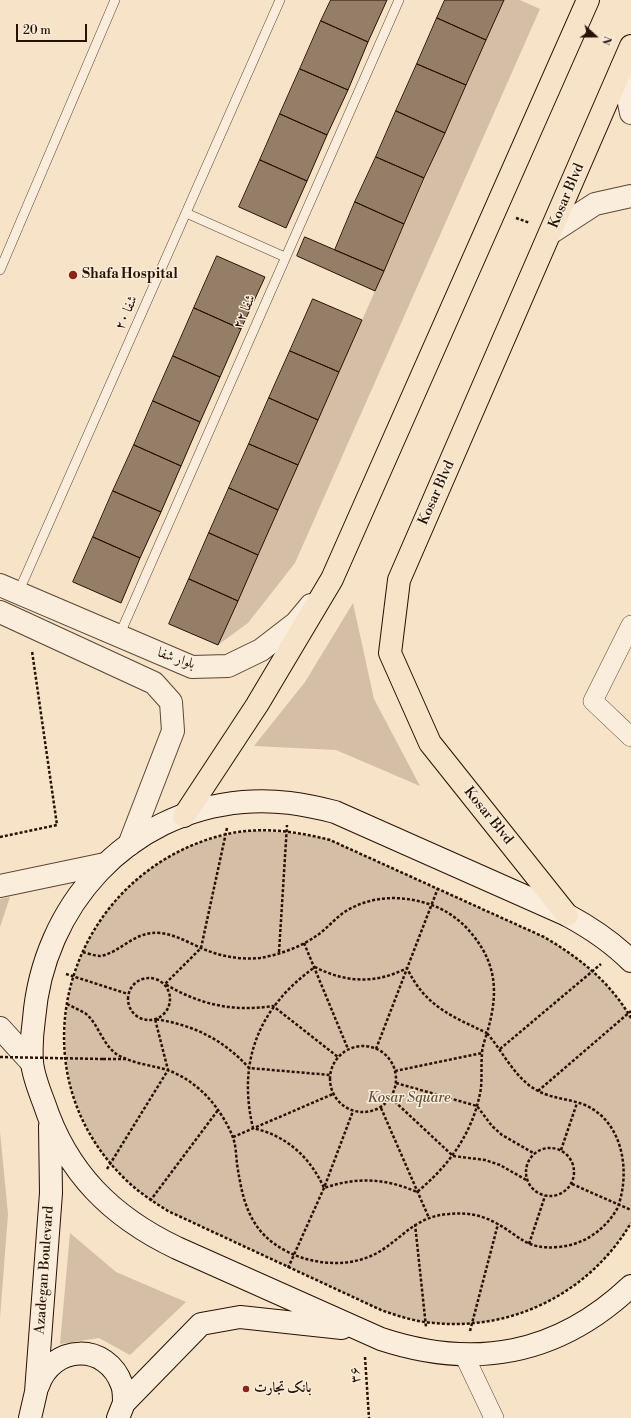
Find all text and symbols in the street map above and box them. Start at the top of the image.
scale bar [18,16,89,42]
north arrow [575,16,615,56]
text: 20 m [23,23,51,38]
text: N [598,34,614,47]
street label: Kosar Blvd [546,161,588,231]
place label: Shafa Hospital [82,267,178,283]
marker: Shafa Hospital [67,269,79,281]
street label: شفا ۲۲ [230,292,260,332]
street label: شفا ۲۰ [112,293,142,333]
street label: Kosar Blvd [415,458,459,528]
street label: بلوار شفا [155,645,197,673]
street label: Kosar Blvd [460,784,516,848]
park label: Kosar Square [368,1091,450,1107]
street label: Azadegan Boulevard [32,1205,58,1335]
street label: ۳۶ [347,1366,365,1384]
place label: بانک تجارت [254,1381,311,1397]
marker: بانک تجارت [241,1384,251,1394]

